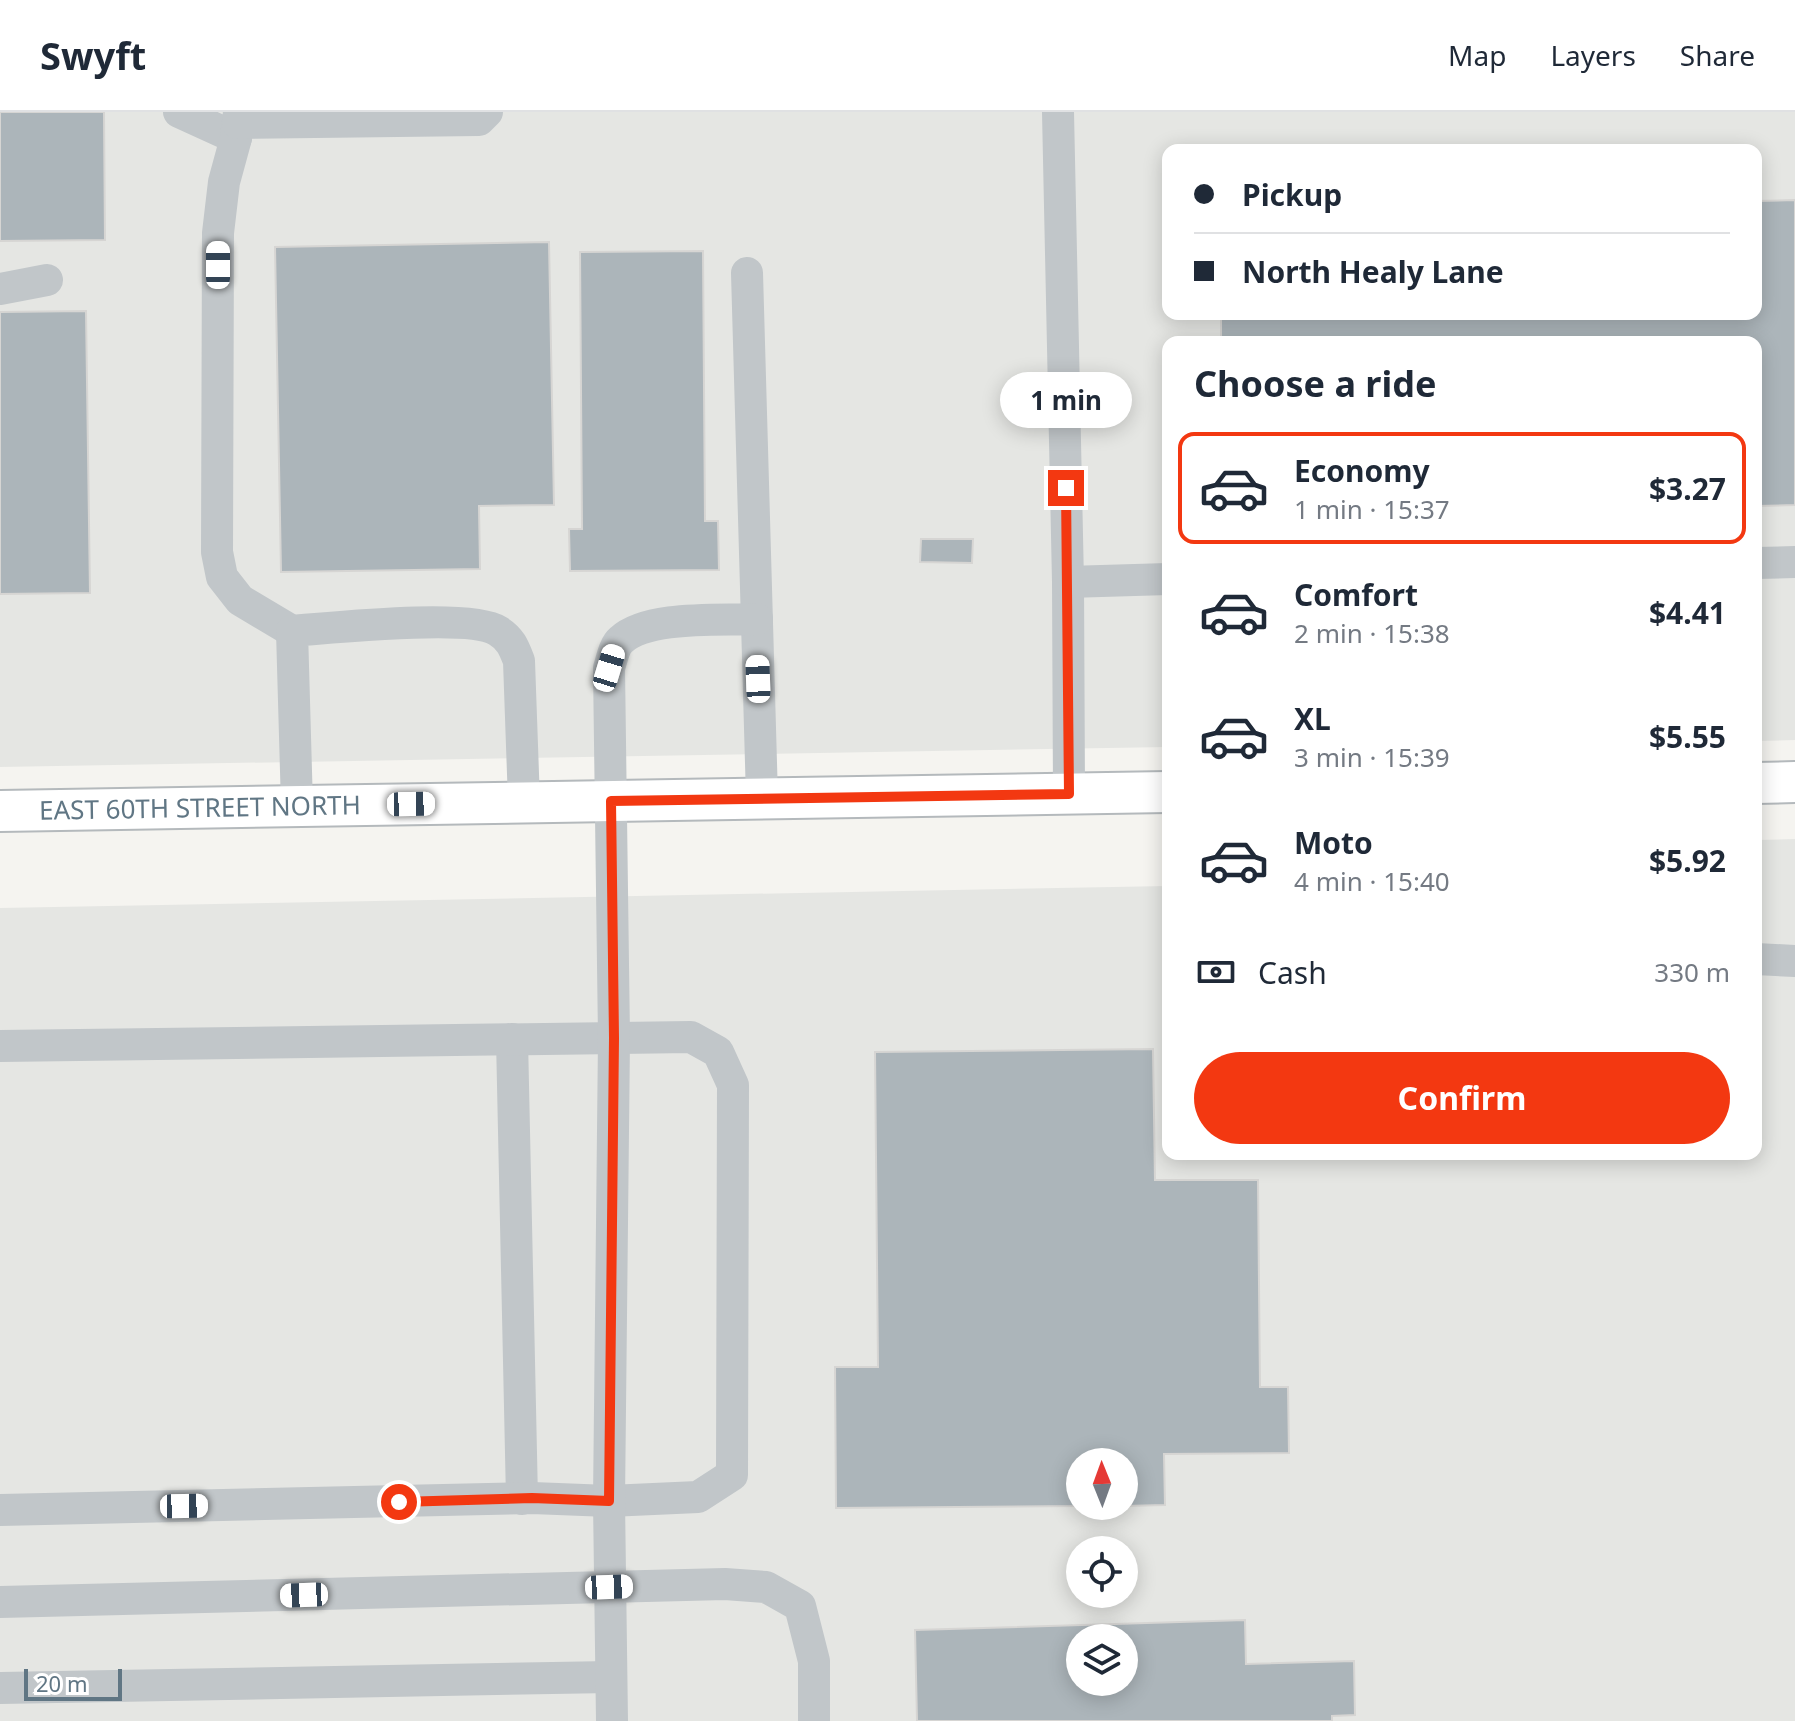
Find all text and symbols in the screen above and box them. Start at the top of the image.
text: Swyft [40,29,146,81]
text: Map [1448,36,1506,74]
text: Layers [1550,36,1636,74]
text: Share [1680,36,1755,74]
text: Pickup [1242,174,1342,215]
car [206,241,230,289]
text: North Healy Lane [1242,251,1504,292]
text: Choose a ride [1194,359,1436,408]
callout: 1 min [1000,372,1132,428]
text: 1 min [1030,382,1102,418]
text: Economy [1294,450,1430,491]
icon: car [1198,452,1270,524]
text: $3.27 [1649,468,1726,509]
route end [1048,470,1084,506]
text: 1 min · 15:37 [1294,491,1450,527]
text: Comfort [1294,574,1418,615]
icon: car [1198,576,1270,648]
text: $4.41 [1649,592,1726,633]
text: 2 min · 15:38 [1294,615,1450,651]
car [591,642,627,694]
car [745,655,771,703]
text: XL [1294,698,1331,739]
icon: car [1198,700,1270,772]
text: $5.55 [1649,716,1726,757]
text: 3 min · 15:39 [1294,739,1450,775]
street label: EAST 60TH STREET NORTH [39,786,361,828]
car [387,792,435,816]
text: Moto [1294,822,1373,863]
icon: car [1198,824,1270,896]
text: $5.92 [1649,840,1726,881]
text: 4 min · 15:40 [1294,863,1450,899]
icon: cash [1194,950,1238,994]
text: Cash [1258,952,1327,993]
text: 330 m [1654,954,1730,990]
button: Confirm [1194,1052,1730,1144]
north arrow [1066,1448,1138,1520]
map controls [1066,1448,1138,1696]
route start [381,1484,417,1520]
car [160,1494,208,1518]
button: locate [1066,1536,1138,1608]
car [585,1574,633,1600]
car [280,1582,328,1608]
button: layers [1066,1624,1138,1696]
scale bar [24,1665,122,1701]
text: 20 m [36,1668,87,1698]

